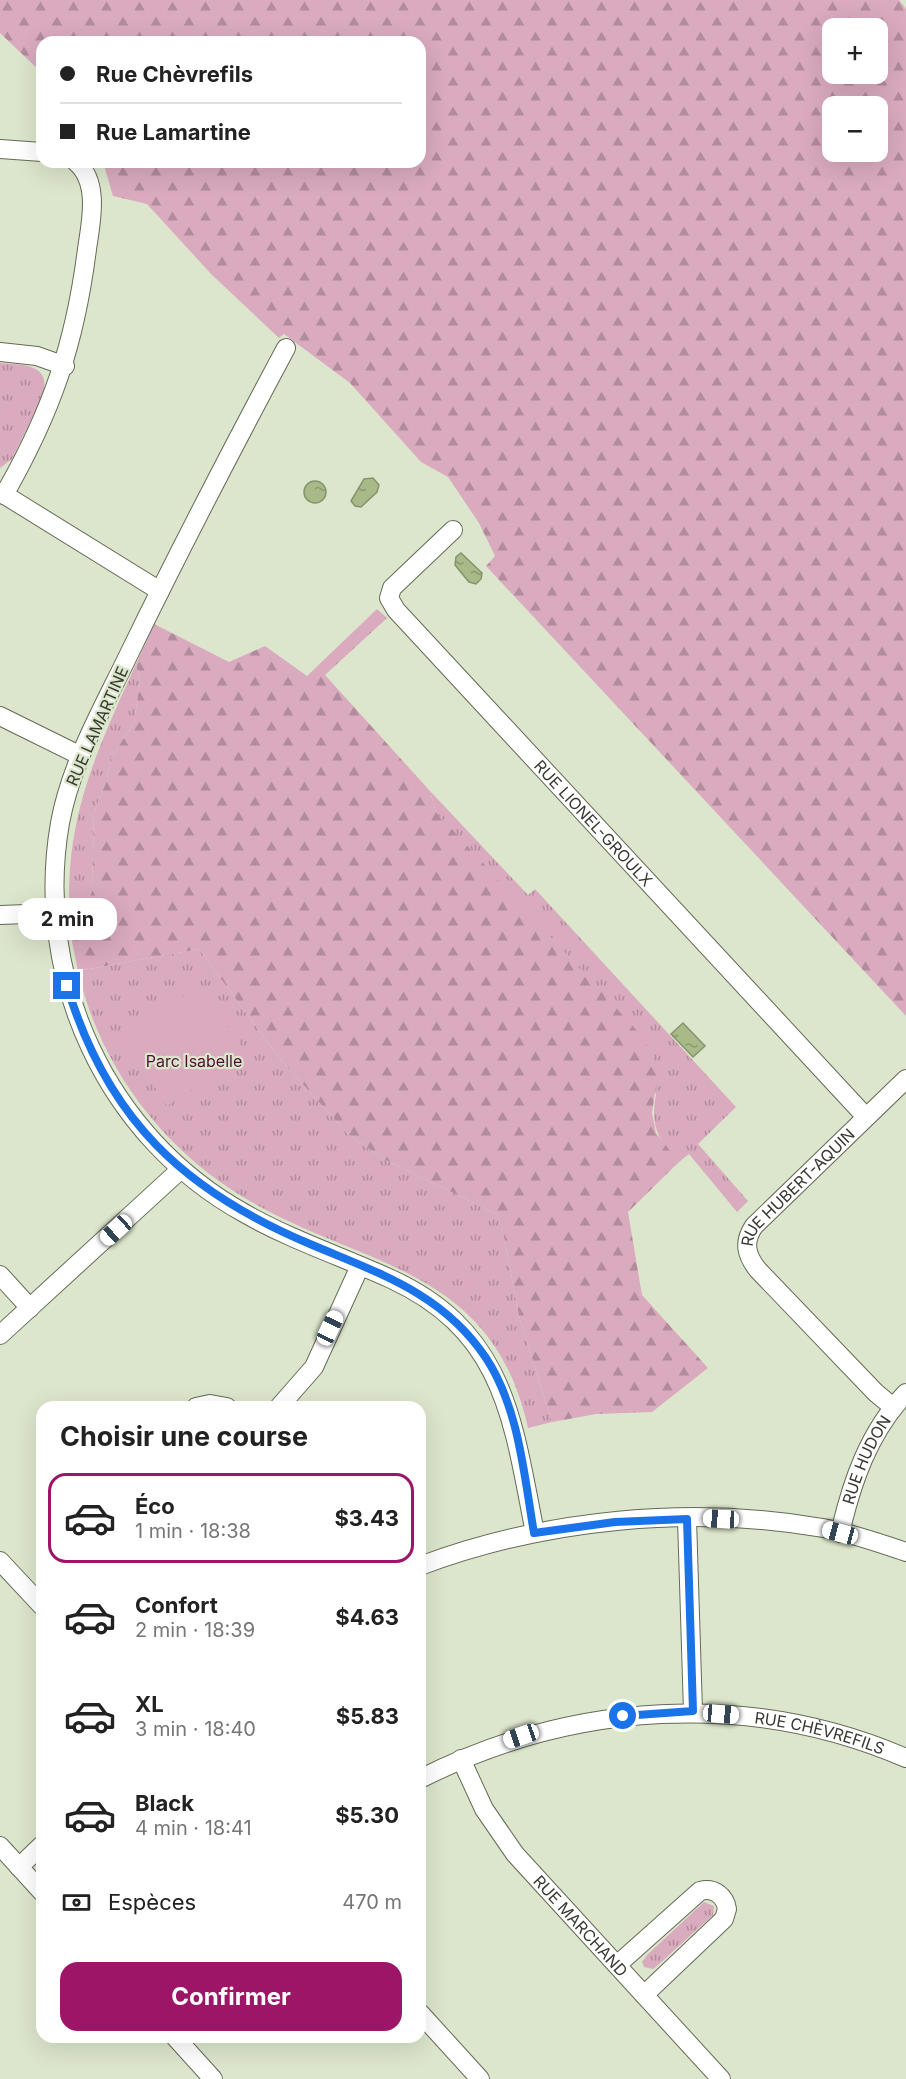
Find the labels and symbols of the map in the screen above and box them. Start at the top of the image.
street label: RUE LAMARTINE [62,663,132,789]
street label: RUE LIONEL-GROULX [530,756,657,890]
callout: 2 min [17,899,116,941]
route end [53,972,80,999]
park label: Parc Isabelle [146,1051,242,1071]
street label: RUE HUBERT-AQUIN [737,1124,859,1248]
car [97,1211,135,1249]
car [314,1308,346,1348]
street label: RUE HUDON [838,1411,895,1507]
car [703,1509,739,1529]
car [820,1520,860,1546]
route start [609,1702,636,1729]
car [702,1703,740,1725]
street label: RUE CHÈVREFILS [753,1707,888,1758]
car [501,1722,541,1750]
street label: RUE MARCHAND [529,1871,632,1981]

